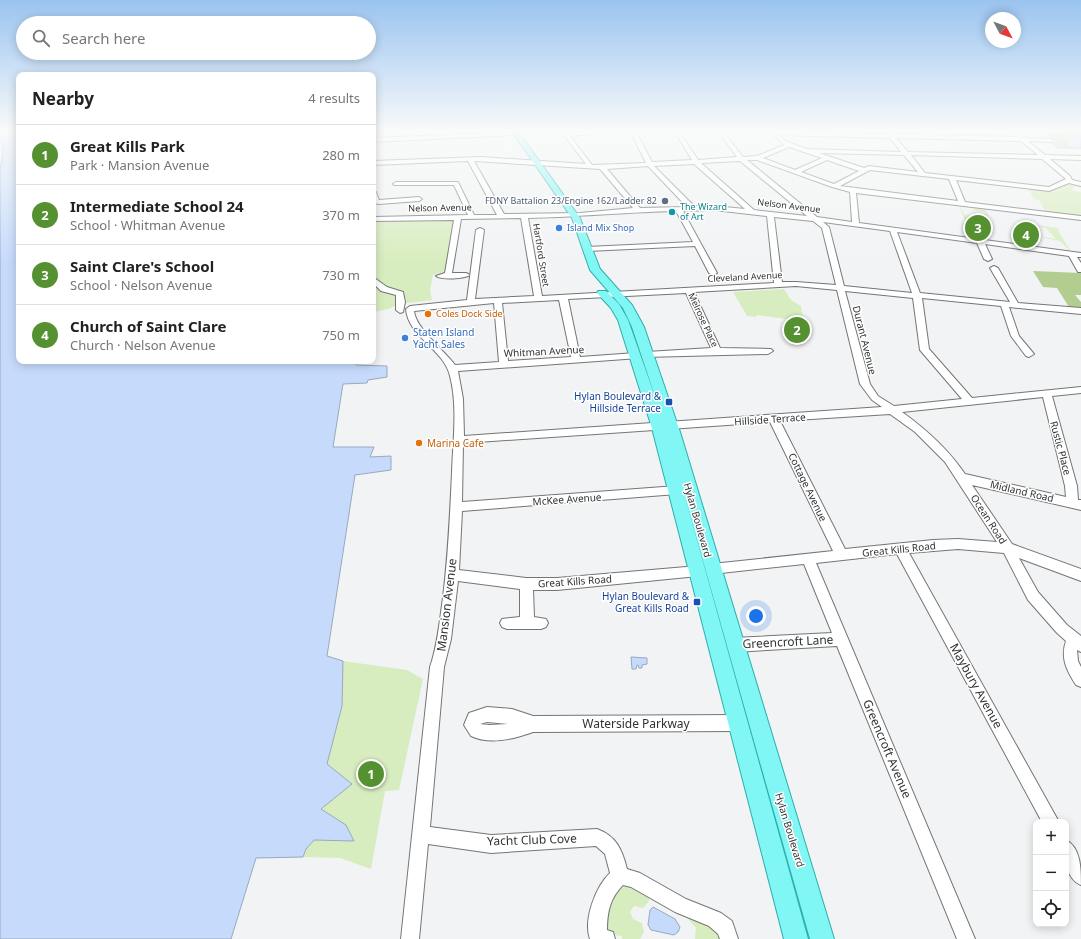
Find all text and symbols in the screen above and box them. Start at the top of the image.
north arrow [985,12,1021,48]
search box [16,16,376,60]
icon: search [30,27,52,49]
text: Search here [62,28,145,48]
text: Nearby [32,87,94,110]
text: 4 results [308,89,360,107]
text: Great Kills Park [70,136,185,156]
text: 1 [41,146,49,164]
text: 280 m [322,146,360,164]
text: Park · Mansion Avenue [70,156,209,174]
place label: FDNY Battalion 23/Engine 162/Ladder 82 [485,194,657,207]
street label: Nelson Avenue [757,195,821,216]
text: Intermediate School 24 [70,196,244,216]
marker: FDNY Battalion 23/Engine 162/Ladder 82 [660,196,670,206]
street label: Nelson Avenue [408,200,472,215]
place label: The Wizard of Art [680,200,727,223]
text: 2 [41,206,49,224]
text: 370 m [322,206,360,224]
marker: The Wizard of Art [667,207,677,217]
pin: 3 [965,213,991,243]
text: School · Whitman Avenue [70,216,225,234]
pin: 4 [1013,220,1039,250]
place label: Island Mix Shop [567,221,635,234]
street label: Hartford Street [530,222,553,288]
marker: Island Mix Shop [554,223,564,233]
text: Saint Clare's School [70,256,214,276]
text: 3 [41,266,49,284]
text: 730 m [322,266,360,284]
street label: Cleveland Avenue [707,268,783,285]
text: School · Nelson Avenue [70,276,212,294]
street label: Melrose Place [685,291,722,349]
street label: Durant Avenue [850,304,880,376]
place label: Coles Dock Side [436,307,503,320]
marker: Coles Dock Side [423,309,433,319]
pin: 2 [784,315,810,345]
text: Church of Saint Clare [70,316,226,336]
place label: Staten Island Yacht Sales [413,325,474,351]
text: 4 [41,326,49,344]
text: 750 m [322,326,360,344]
marker: Staten Island Yacht Sales [400,333,410,343]
text: Church · Nelson Avenue [70,336,216,354]
street label: Whitman Avenue [503,342,585,360]
place label: Hylan Boulevard & Hillside Terrace [574,389,662,415]
marker: Hylan Boulevard & Hillside Terrace [664,397,674,407]
street label: Hillside Terrace [734,409,807,428]
street label: Rustic Place [1047,419,1075,477]
place label: Marina Cafe [427,436,484,450]
marker: Marina Cafe [414,438,424,448]
street label: Cottage Avenue [785,450,831,524]
street label: Midland Road [989,477,1055,505]
street label: Hylan Boulevard [681,481,715,559]
street label: McKee Avenue [532,490,602,508]
street label: Ocean Road [968,491,1010,547]
street label: Great Kills Road [861,538,937,560]
street label: Mansion Avenue [432,557,461,653]
street label: Great Kills Road [538,571,612,591]
place label: Hylan Boulevard & Great Kills Road [602,589,690,615]
marker: Hylan Boulevard & Great Kills Road [692,597,702,607]
your location [746,606,766,626]
street label: Greencroft Lane [742,631,834,652]
street label: Maybury Avenue [946,640,1007,732]
street label: Greencroft Avenue [859,697,916,801]
street label: Waterside Parkway [582,715,691,732]
pin: 1 [358,759,384,789]
street label: Hylan Boulevard [772,791,808,869]
map controls [1033,819,1069,927]
button: + [1033,819,1069,855]
street label: Yacht Club Cove [487,829,577,850]
button: − [1033,855,1069,891]
button: locate [1033,891,1069,927]

